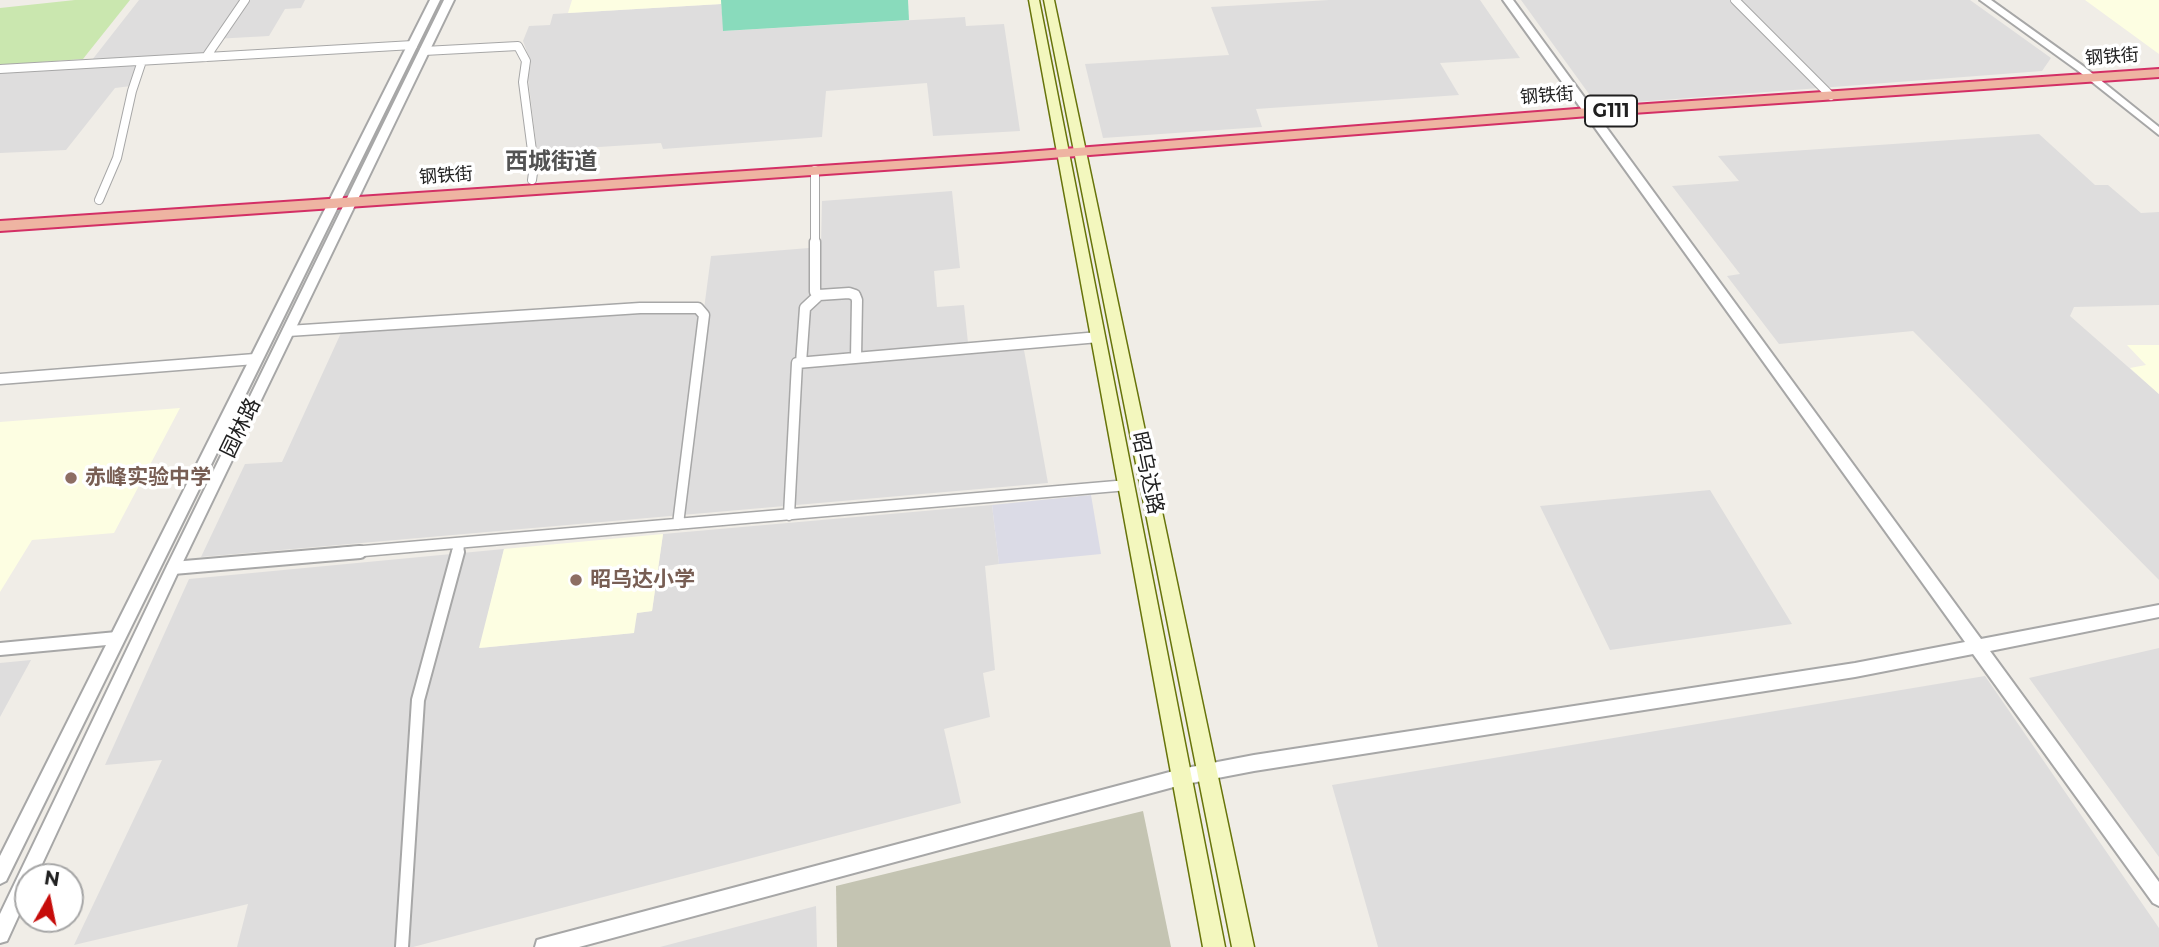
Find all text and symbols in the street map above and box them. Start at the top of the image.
street label: 钢铁街 [2084,44,2140,70]
street label: 钢铁街 [1519,83,1575,109]
road number: G111 [1585,96,1637,127]
district label: 西城街道 [505,148,597,176]
street label: 钢铁街 [418,163,474,189]
street label: 园林路 [216,394,266,462]
street label: 昭乌达路 [1126,429,1168,517]
place label: 赤峰实验中学 [85,465,211,491]
marker: 赤峰实验中学 [63,470,79,486]
place label: 昭乌达小学 [590,567,695,593]
marker: 昭乌达小学 [568,572,584,588]
north arrow [14,863,84,933]
text: N [43,866,61,891]

